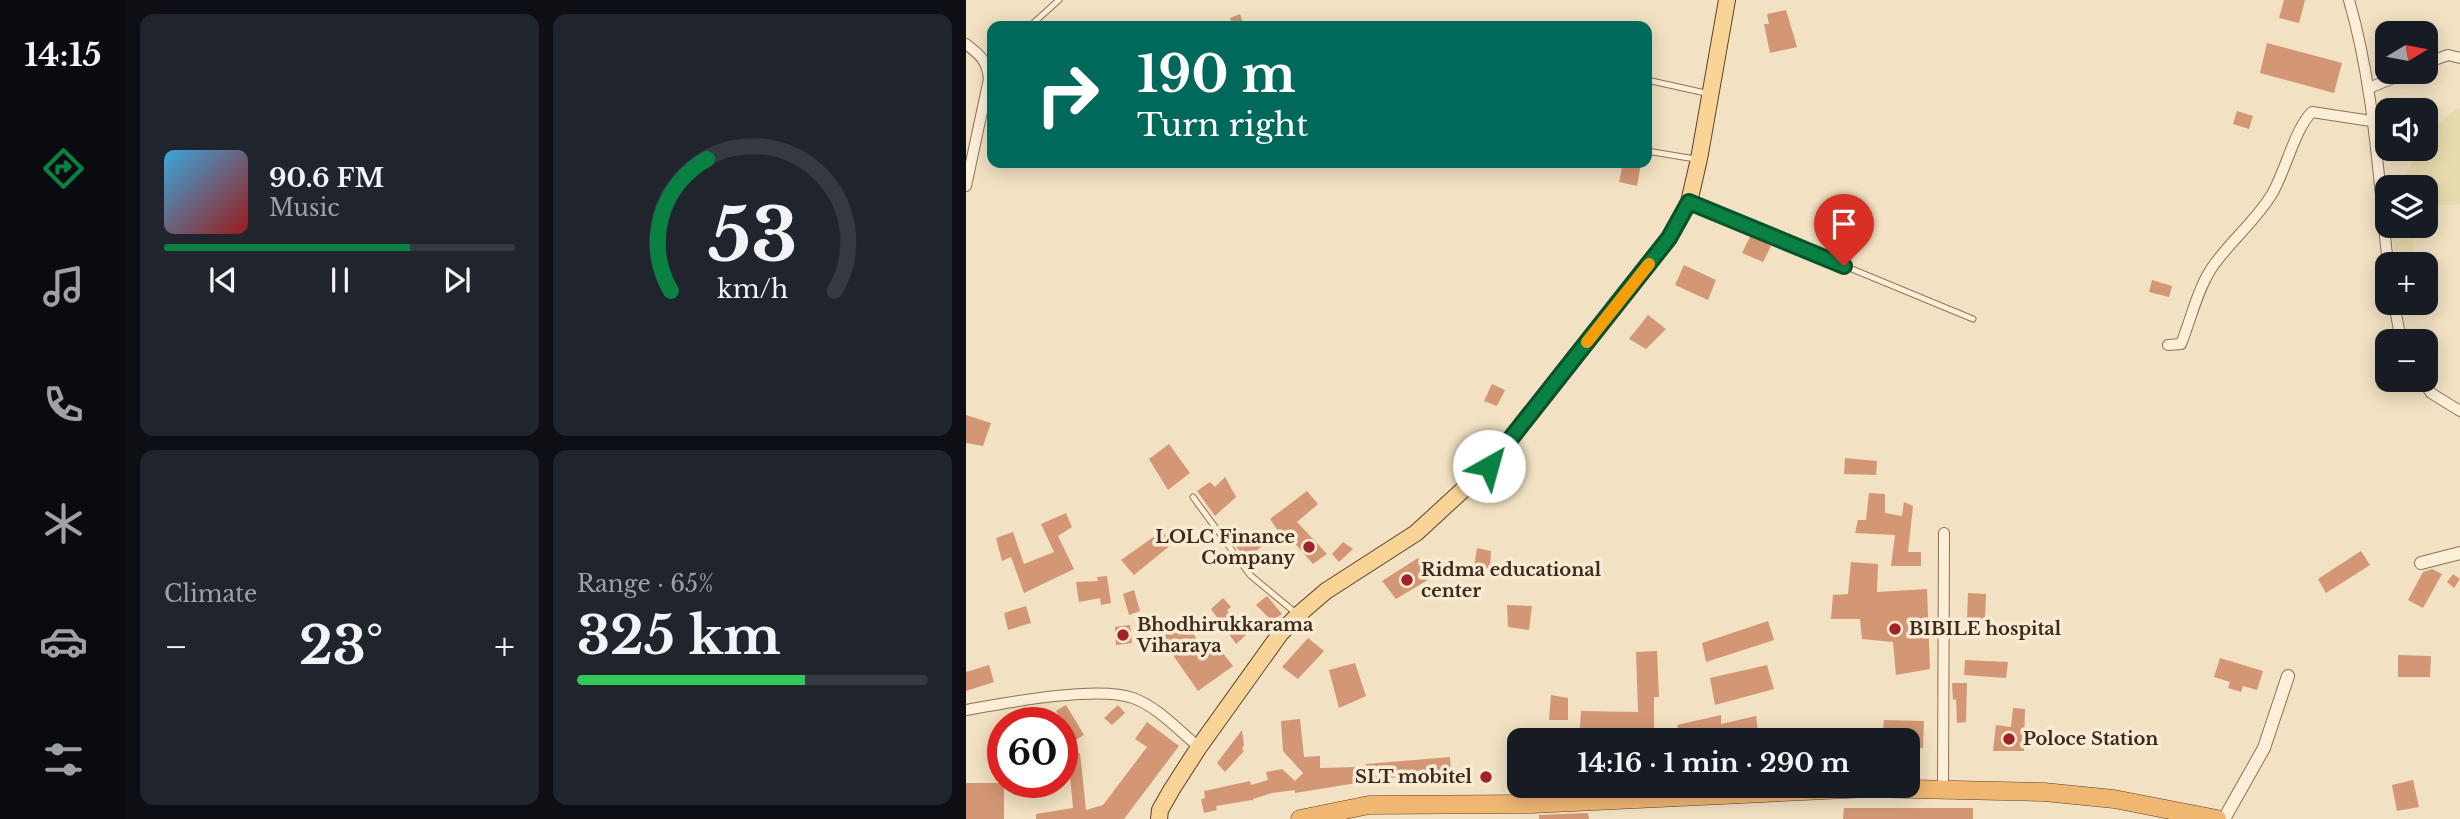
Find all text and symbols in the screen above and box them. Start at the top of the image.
north arrow [2375,21,2438,84]
map controls [2375,21,2438,392]
text: 14:15 [24,35,102,75]
text: 190 m [1137,44,1296,105]
icon: right [1022,49,1113,140]
button: sound [2375,98,2438,161]
text: Turn right [1137,105,1308,145]
icon: directions [39,144,88,193]
text: 90.6 FM [269,162,384,194]
button: layers [2375,175,2438,238]
text: 53 [708,190,797,281]
text: Music [269,194,340,222]
pin [1814,194,1874,266]
icon: arrive [1825,205,1863,243]
button: + [2375,252,2438,315]
icon: previous [204,261,242,299]
icon: pause [321,261,359,299]
icon: next [438,261,476,299]
icon: music [39,262,88,311]
text: km/h [717,274,788,305]
button: − [2375,329,2438,392]
icon: phone [39,380,88,429]
position arrow [1452,429,1526,503]
icon: climate [39,499,88,548]
place label: LOLC Finance Company [1155,526,1295,569]
marker: LOLC Finance Company [1301,539,1317,555]
place label: Ridma educational center [1421,559,1602,602]
text: Range · 65% [577,570,714,598]
marker: Ridma educational center [1399,572,1415,588]
text: Climate [164,580,257,608]
text: 325 km [577,604,781,668]
text: 23° [299,614,383,678]
place label: Bhodhirukkarama Viharaya [1136,614,1314,657]
icon: car [39,617,88,666]
place label: BIBILE hospital [1909,618,2062,640]
marker: BIBILE hospital [1887,621,1903,637]
text: − [164,623,188,670]
text: + [494,623,515,670]
marker: Bhodhirukkarama Viharaya [1115,627,1131,643]
speed limit sign: 60 [987,707,1078,798]
place label: Poloce Station [2023,728,2158,750]
marker: Poloce Station [2001,731,2017,747]
icon: filters [39,735,88,784]
text: 14:16 · 1 min · 290 m [1577,747,1850,779]
place label: SLT mobitel [1355,766,1473,788]
marker: SLT mobitel [1478,769,1494,785]

